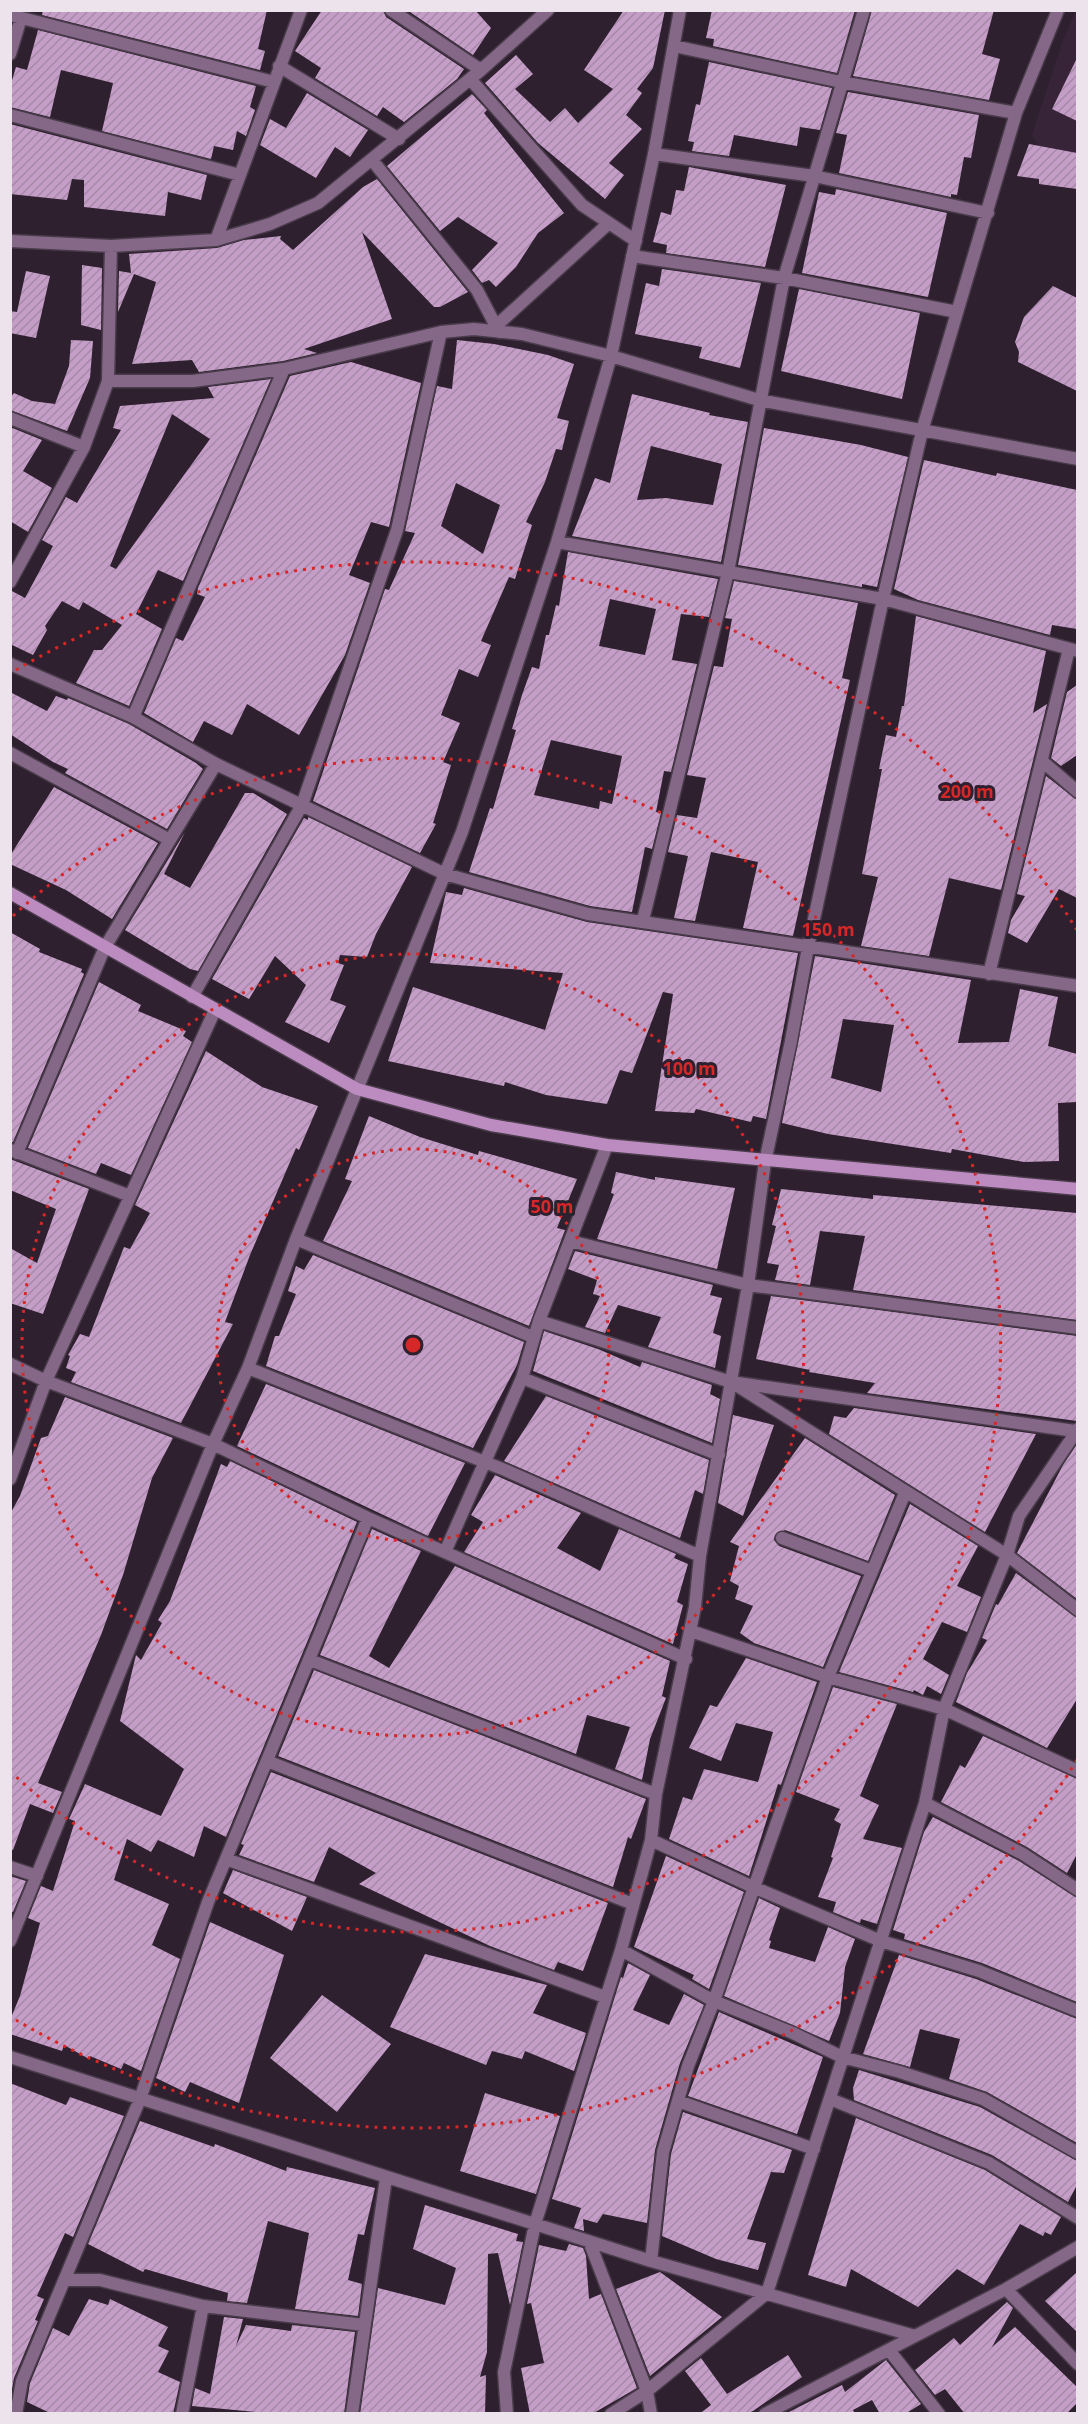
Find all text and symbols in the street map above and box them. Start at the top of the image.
text: 200 m [940,779,994,803]
text: 150 m [801,917,855,941]
text: 100 m [662,1056,716,1080]
text: 50 m [531,1194,573,1218]
centre of rings [403,1335,423,1355]

